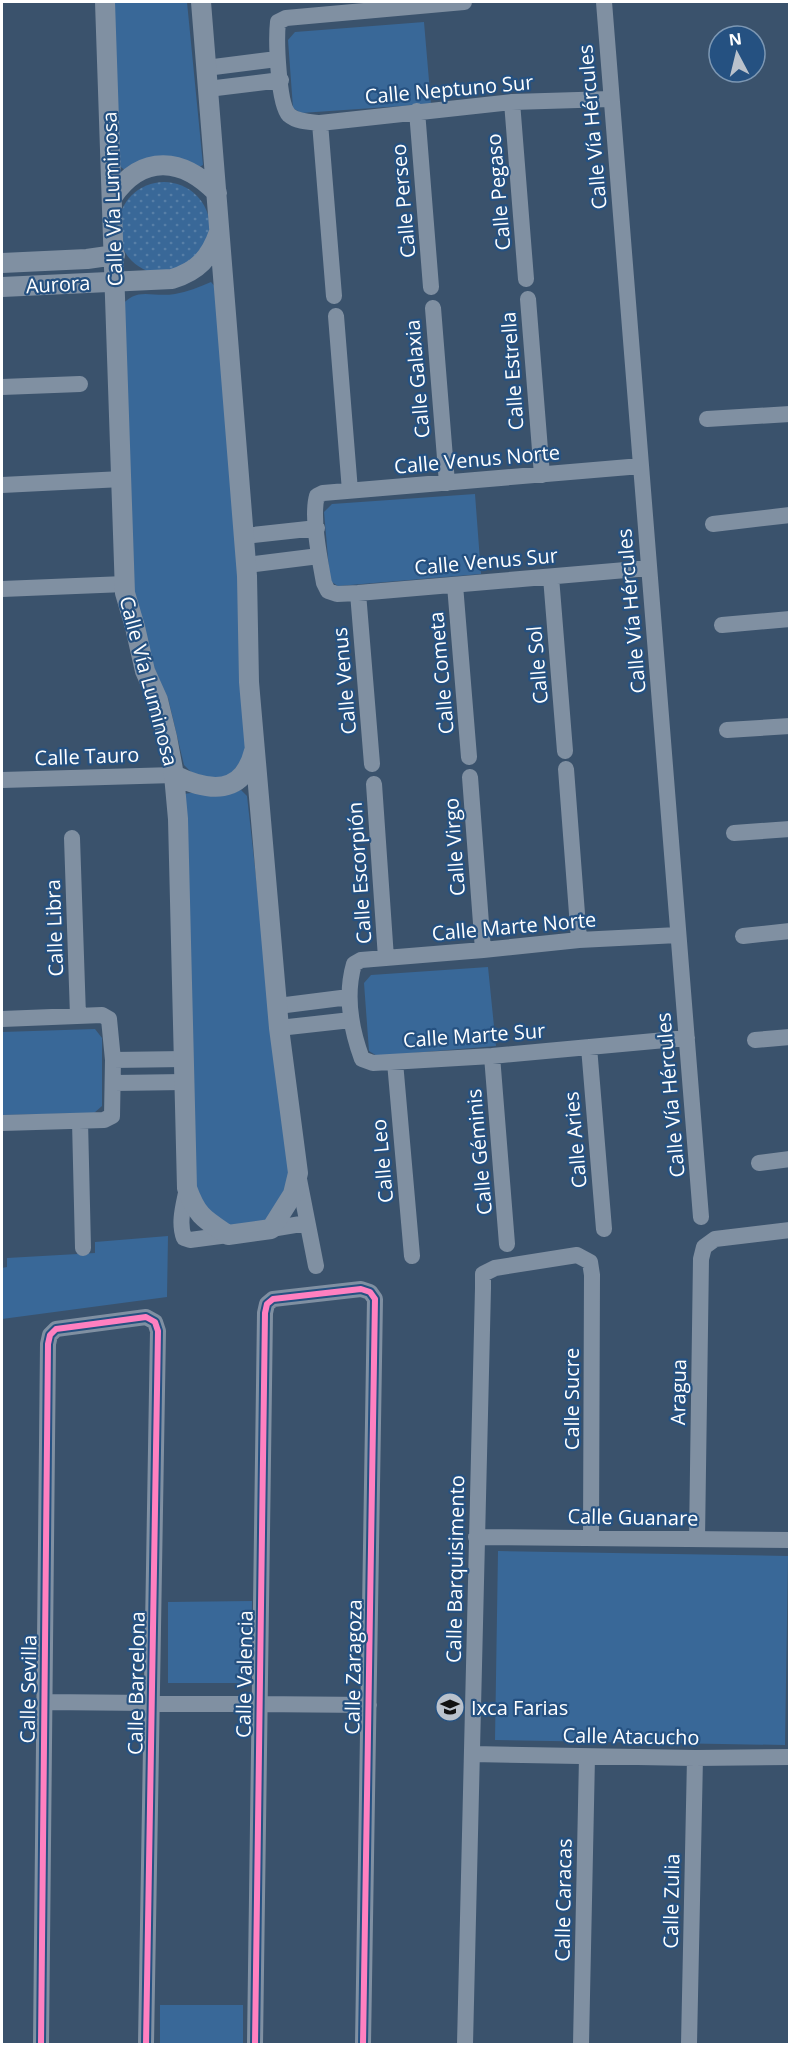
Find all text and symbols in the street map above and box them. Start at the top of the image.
north arrow [707,24,767,84]
text: N [727,27,743,51]
street label: Calle Vía Hércules [571,43,613,211]
street label: Calle Neptuno Sur [364,68,534,110]
street label: Calle Vía Luminosa [95,111,129,287]
street label: Calle Pegaso [479,133,517,251]
street label: Calle Perseo [385,143,421,259]
street label: Aurora [25,269,91,299]
street label: Calle Estrella [494,311,530,431]
street label: Calle Galaxia [398,319,436,439]
street label: Calle Venus Norte [393,438,561,480]
street label: Calle Vía Hércules [610,527,652,695]
street label: Calle Venus Sur [413,541,559,581]
street label: Calle Vía Luminosa [113,593,185,769]
street label: Calle Cometa [422,611,460,735]
street label: Calle Sol [520,625,554,705]
street label: Calle Venus [326,626,362,736]
street label: Calle Tauro [34,741,140,771]
street label: Calle Virgo [437,797,471,897]
street label: Calle Escorpión [341,801,377,945]
street label: Calle Libra [39,879,69,977]
street label: Calle Marte Norte [431,905,597,947]
street label: Calle Vía Hércules [649,1011,691,1179]
street label: Calle Marte Sur [402,1017,546,1053]
street label: Calle Géminis [460,1088,498,1216]
street label: Calle Aries [557,1091,593,1189]
street label: Calle Leo [365,1118,399,1204]
street label: Calle Sucre [558,1348,585,1450]
street label: Aragua [664,1359,692,1425]
street label: Calle Barquisimento [440,1475,470,1663]
street label: Calle Guanare [567,1502,699,1532]
street label: Calle Zaragoza [338,1599,368,1735]
street label: Calle Valencia [229,1610,259,1738]
street label: Calle Barcelona [121,1611,151,1755]
street label: Calle Sevilla [14,1634,42,1744]
school or university icon: Ixca Farias [434,1691,466,1723]
place label: Ixca Farias [471,1694,568,1721]
street label: Calle Atacucho [562,1721,700,1751]
street label: Calle Caracas [548,1838,578,1962]
street label: Calle Zulia [657,1853,685,1949]

